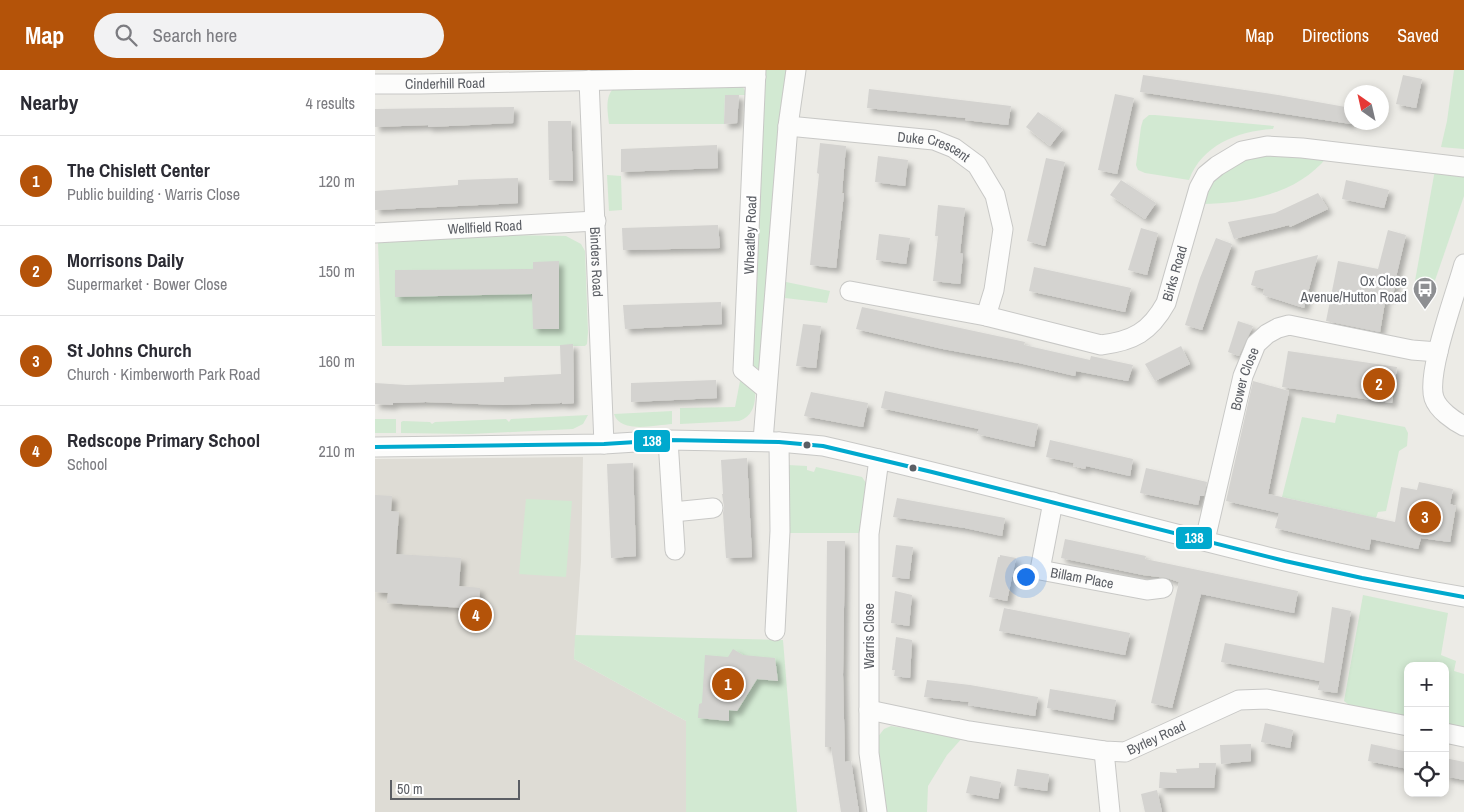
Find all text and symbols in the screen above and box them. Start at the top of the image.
search box [94,13,444,58]
text: Map [25,19,64,51]
icon: search [112,21,140,49]
text: Search here [152,22,237,48]
text: Map [1245,23,1274,48]
text: Directions [1302,23,1369,48]
text: Saved [1397,23,1439,48]
street label: Cinderhill Road [405,74,485,93]
north arrow [1344,85,1389,130]
text: Nearby [20,88,78,117]
text: 4 results [305,92,355,114]
street label: Duke Crescent [897,128,974,166]
text: The Chislett Center [67,157,210,183]
text: 1 [32,170,40,192]
text: 120 m [319,170,355,192]
text: Public building · Warris Close [67,183,240,205]
street label: Wheatley Road [740,195,760,275]
street label: Wellfield Road [447,216,523,238]
street label: Binders Road [586,226,607,297]
street label: Birks Road [1158,244,1191,303]
text: Morrisons Daily [67,247,184,273]
text: 2 [32,260,40,282]
text: 150 m [319,260,355,282]
place label: Ox Close Avenue/Hutton Road [1300,272,1407,306]
text: Supermarket · Bower Close [67,273,227,295]
bus stop icon: Ox Close Avenue/Hutton Road [1412,276,1438,310]
text: St Johns Church [67,337,192,363]
street label: Bower Close [1226,345,1263,412]
text: 3 [32,350,40,372]
text: 160 m [319,350,355,372]
text: Church · Kimberworth Park Road [67,363,260,385]
pin: 2 [1363,365,1395,403]
text: Redscope Primary School [67,427,260,453]
line badge: 138 [633,429,671,453]
text: 138 [642,432,662,450]
text: 4 [32,440,40,462]
text: 210 m [319,440,355,462]
unlabelled marker [802,440,812,450]
text: School [67,453,107,475]
unlabelled marker [908,463,918,473]
pin: 3 [1409,498,1441,536]
line badge: 138 [1175,526,1213,550]
text: 138 [1184,529,1204,547]
street label: Billam Place [1049,563,1115,593]
your location [1013,564,1039,590]
pin: 4 [460,596,492,634]
street label: Warris Close [860,603,878,669]
map controls [1404,662,1449,797]
button: + [1404,662,1449,707]
pin: 1 [712,665,744,703]
button: − [1404,707,1449,752]
street label: Byrley Road [1124,717,1188,759]
button: locate [1404,752,1449,797]
scale bar [390,777,520,800]
text: 50 m [397,780,423,798]

